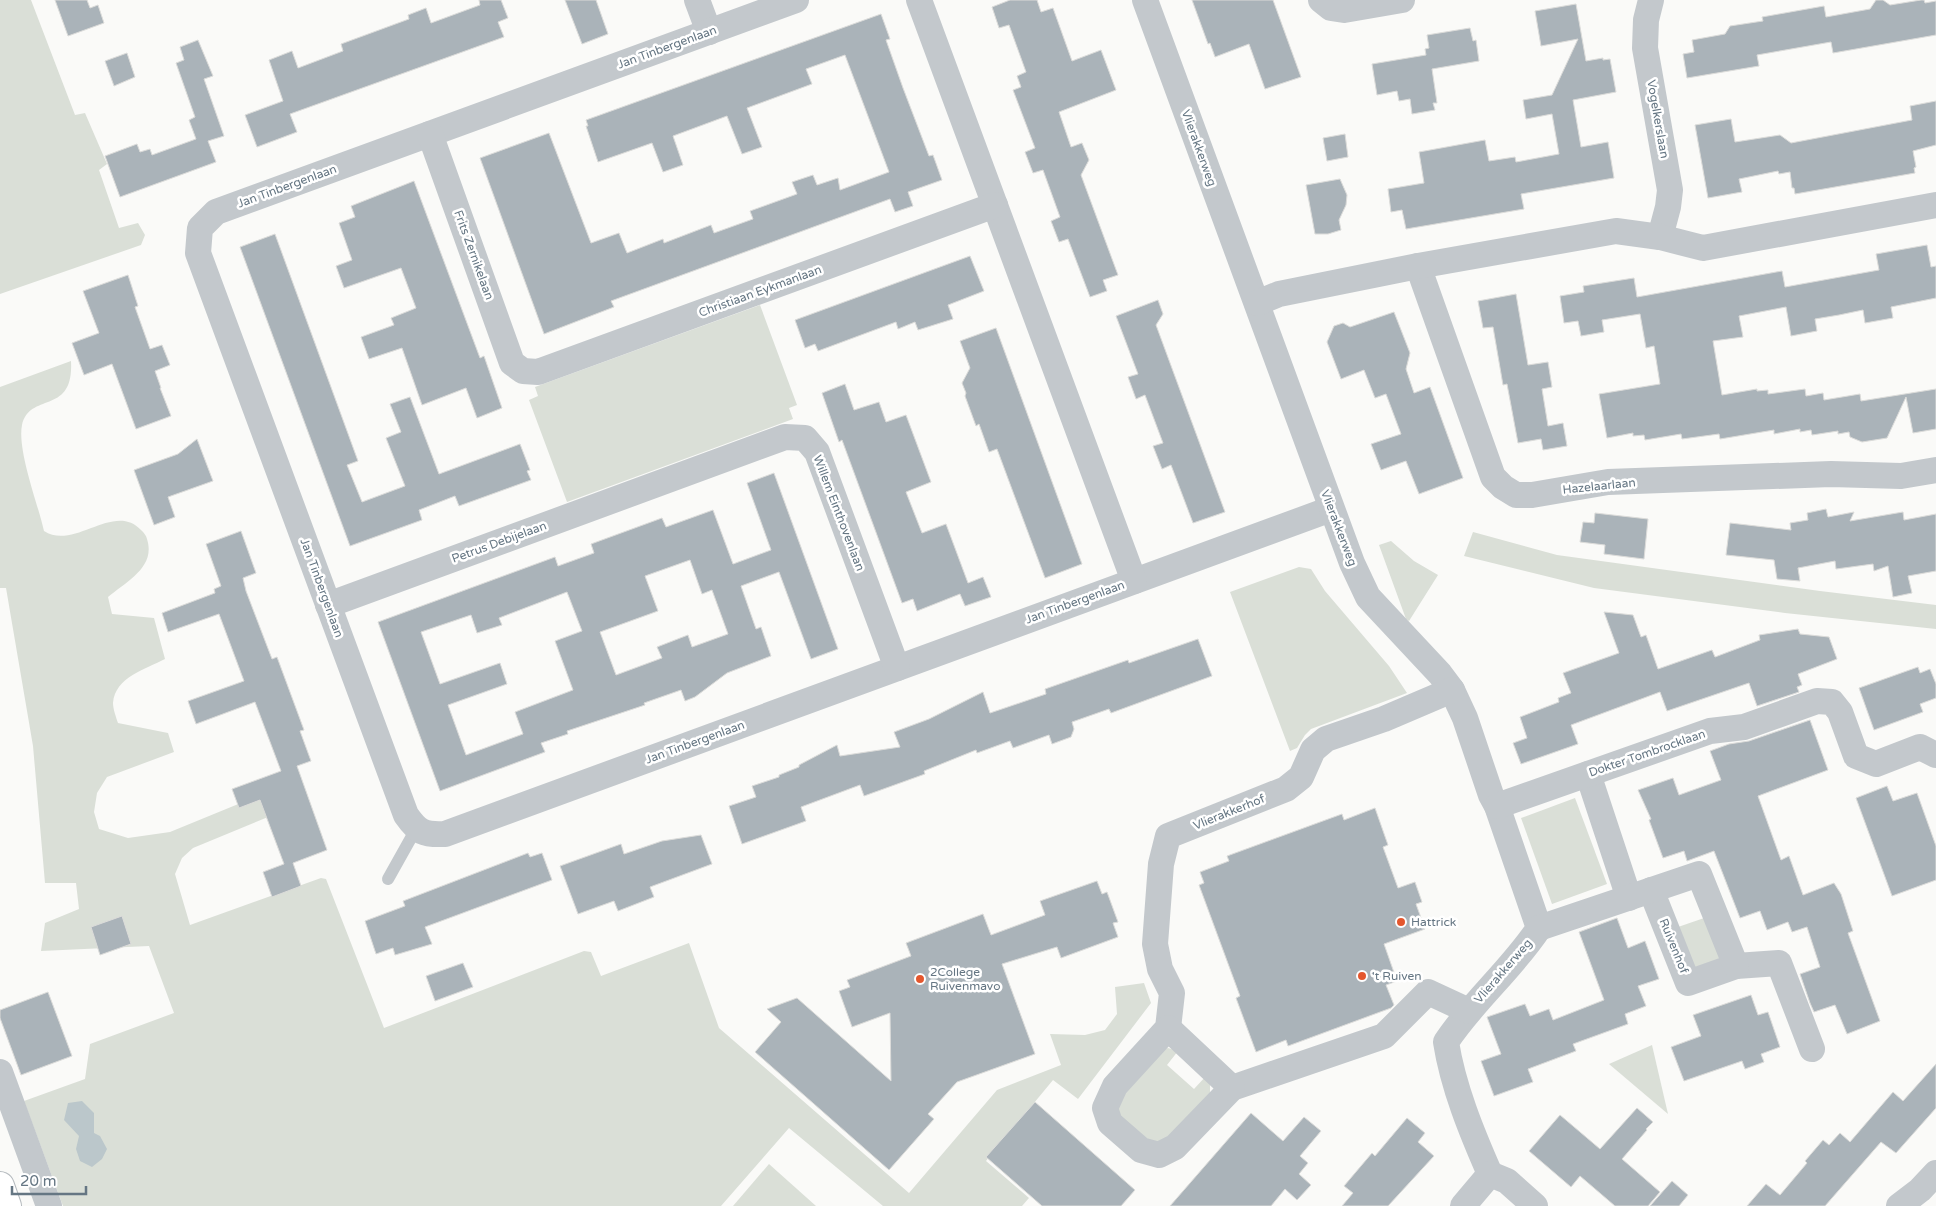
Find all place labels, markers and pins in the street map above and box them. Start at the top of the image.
place label: Hattrick [1411,915,1457,929]
marker: Hattrick [1395,916,1407,928]
place label: 2College Ruivenmavo [930,965,1000,993]
place label: 't Ruiven [1372,969,1422,983]
marker: 't Ruiven [1356,970,1368,982]
marker: 2College Ruivenmavo [914,973,926,985]

